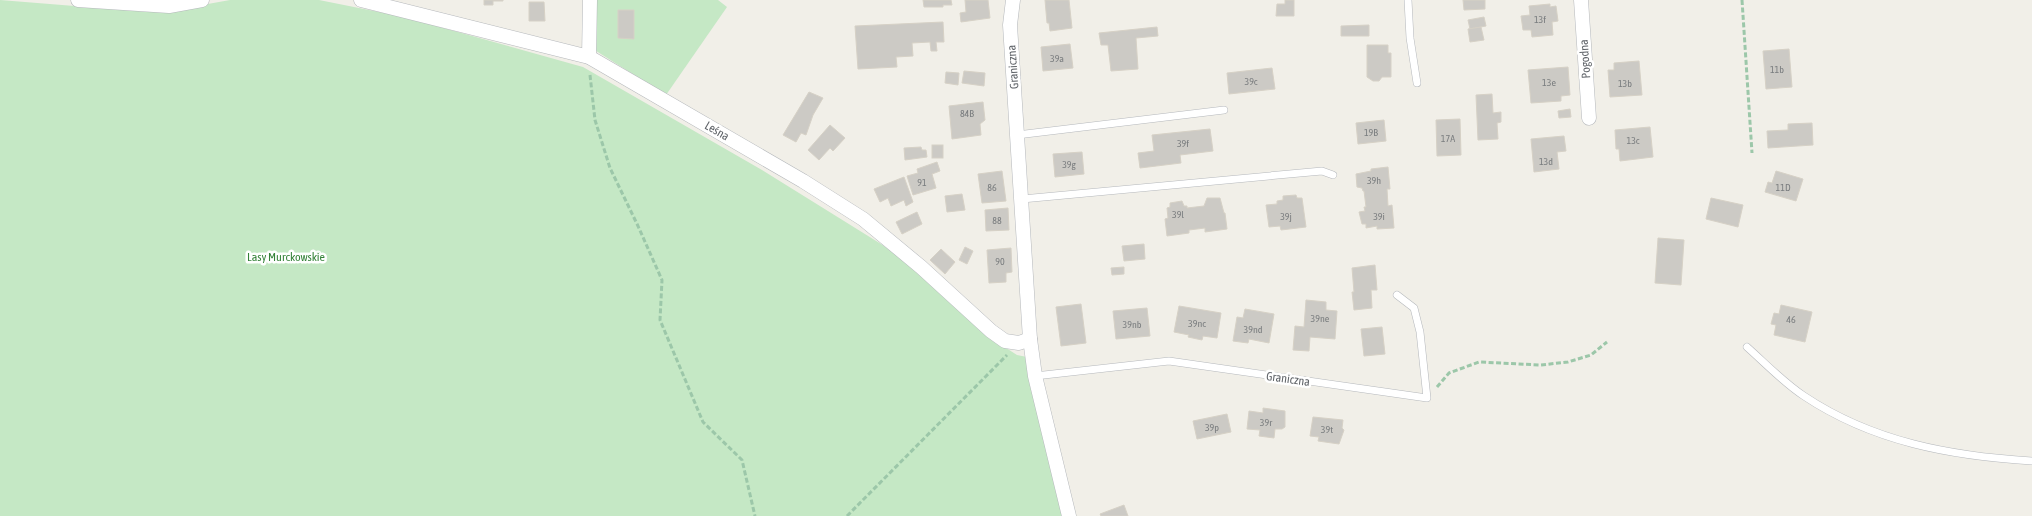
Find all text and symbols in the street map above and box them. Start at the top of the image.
house number: 13f [1534,14,1546,25]
street label: Pogodna [1577,39,1593,79]
street label: Graniczna [1004,45,1022,89]
house number: 39a [1050,53,1064,64]
house number: 11b [1770,64,1784,75]
house number: 39c [1244,76,1258,87]
house number: 13e [1542,77,1556,88]
house number: 13b [1618,78,1632,89]
house number: 84B [960,108,974,119]
street label: Leśna [702,119,732,143]
house number: 19B [1364,127,1378,138]
house number: 17A [1441,133,1455,144]
house number: 13c [1626,135,1640,146]
house number: 39f [1177,138,1189,149]
house number: 13d [1539,156,1553,167]
house number: 39g [1062,159,1077,170]
house number: 39h [1367,175,1381,186]
house number: 91 [917,177,927,188]
house number: 86 [987,182,997,193]
house number: 11D [1776,182,1791,193]
house number: 39l [1172,209,1184,220]
house number: 39j [1280,211,1292,222]
house number: 39i [1373,211,1385,222]
house number: 88 [992,215,1002,226]
park label: Lasy Murckowskie [247,250,325,264]
house number: 90 [995,256,1005,267]
house number: 39ne [1311,313,1330,324]
house number: 46 [1786,314,1796,325]
house number: 39nc [1188,318,1206,329]
house number: 39nb [1123,319,1142,330]
house number: 39nd [1244,324,1263,335]
street label: Graniczna [1265,369,1311,389]
house number: 39r [1260,417,1273,428]
house number: 39p [1205,422,1219,433]
house number: 39t [1321,424,1333,435]

